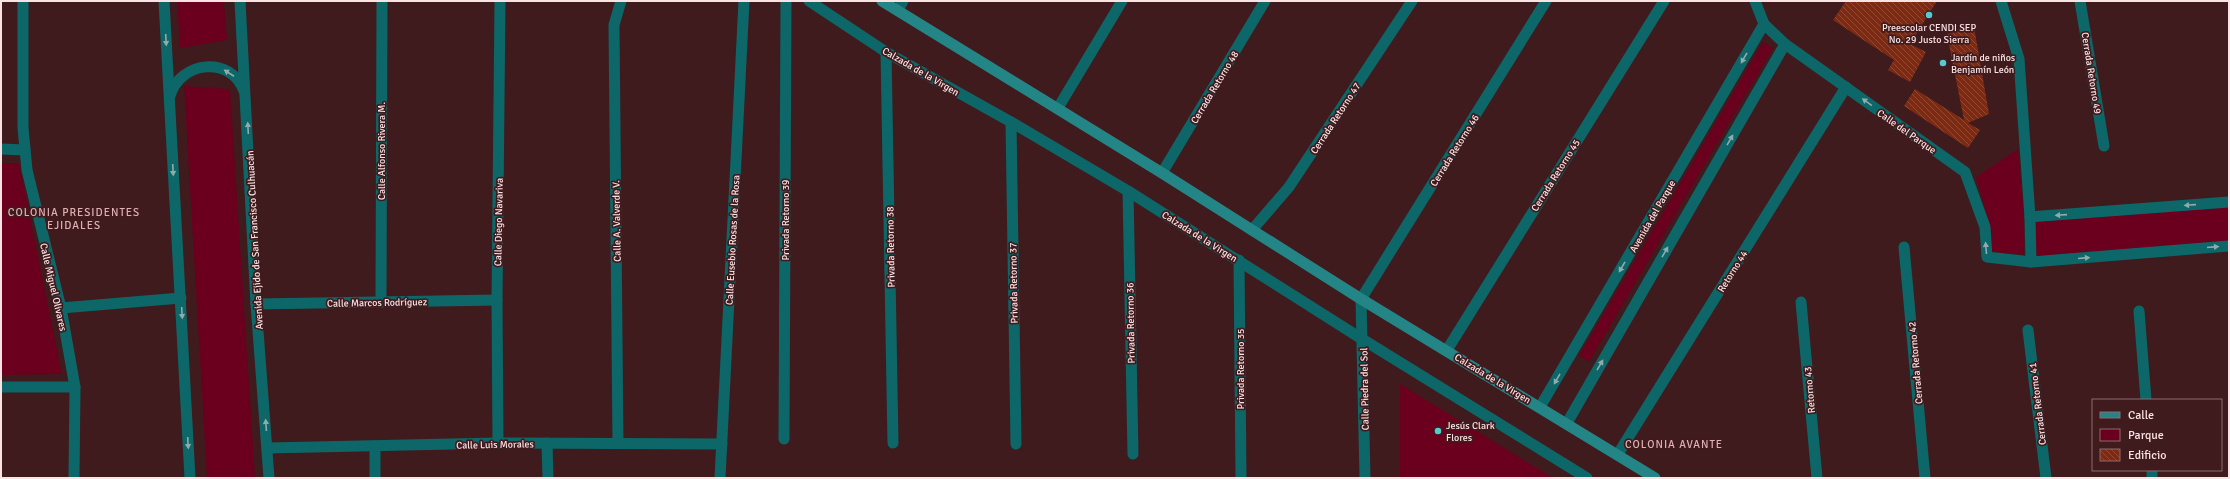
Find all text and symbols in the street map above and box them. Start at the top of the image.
marker: Preescolar CENDI SEP No. 29 Justo Sierra [1924,10,1934,20]
place label: Preescolar CENDI SEP No. 29 Justo Sierra [1882,22,1976,46]
street label: Cerrada Retorno 49 [2079,31,2103,115]
one-way arrow [162,34,169,46]
street label: Calzada de la Virgen [880,45,961,99]
street label: Cerrada Retorno 48 [1188,49,1241,126]
one-way arrow [1741,52,1748,64]
place label: Jardín de niños Benjamín León [1951,52,2016,76]
marker: Jardín de niños Benjamín León [1938,58,1948,68]
one-way arrow [224,69,234,77]
street label: Cerrada Retorno 47 [1308,81,1363,156]
one-way arrow [1862,99,1872,107]
street label: Calle Alfonso Rivera M. [376,102,388,200]
street label: Calle del Parque [1875,107,1938,157]
street label: Cerrada Retorno 46 [1428,112,1482,189]
one-way arrow [244,122,251,134]
one-way arrow [1726,134,1733,145]
street label: Cerrada Retorno 45 [1529,137,1583,214]
street label: Avenida Ejido de San Francisco Culhuacán [244,150,266,330]
one-way arrow [170,164,177,176]
street label: Calle Eusebio Rosas de la Rosa [724,175,742,305]
street label: Calle Diego Navariva [492,178,506,266]
street label: Avenida del Parque [1627,178,1678,255]
street label: Calle A. Valverde V. [610,180,624,262]
street label: Privada Retorno 39 [780,180,792,260]
one-way arrow [2184,201,2196,208]
district label: COLONIA PRESIDENTES EJIDALES [8,206,140,232]
street label: Privada Retorno 38 [884,206,898,288]
street label: Calzada de la Virgen [1160,209,1239,265]
one-way arrow [2054,211,2067,218]
street label: Calle Miguel Olivares [37,242,69,333]
street label: Privada Retorno 37 [1007,242,1021,324]
one-way arrow [1983,242,1990,254]
one-way arrow [2207,244,2219,251]
one-way arrow [1662,246,1669,258]
street label: Retorno 44 [1715,248,1751,295]
one-way arrow [2078,254,2090,261]
one-way arrow [1619,261,1626,273]
street label: Privada Retorno 36 [1124,282,1138,364]
street label: Calle Marcos Rodríguez [327,296,428,310]
one-way arrow [178,307,185,319]
street label: Cerrada Retorno 42 [1906,321,1926,405]
street label: Privada Retorno 35 [1235,329,1247,409]
street label: Calle Piedra del Sol [1358,348,1372,430]
street label: Calzada de la Virgen [1452,351,1533,406]
one-way arrow [1597,359,1604,371]
street label: Cerrada Retorno 41 [2027,362,2049,446]
street label: Retorno 43 [1802,366,1818,414]
one-way arrow [1553,373,1560,385]
legend [2092,399,2222,471]
text: Calle [2128,408,2154,423]
one-way arrow [262,419,269,431]
place label: Jesús Clark Flores [1446,420,1495,444]
marker: Jesús Clark Flores [1433,426,1443,436]
text: Parque [2128,428,2164,443]
one-way arrow [185,437,192,449]
street label: Calle Luis Morales [456,438,535,452]
district label: COLONIA AVANTE [1625,438,1723,451]
text: Edificio [2128,448,2166,463]

